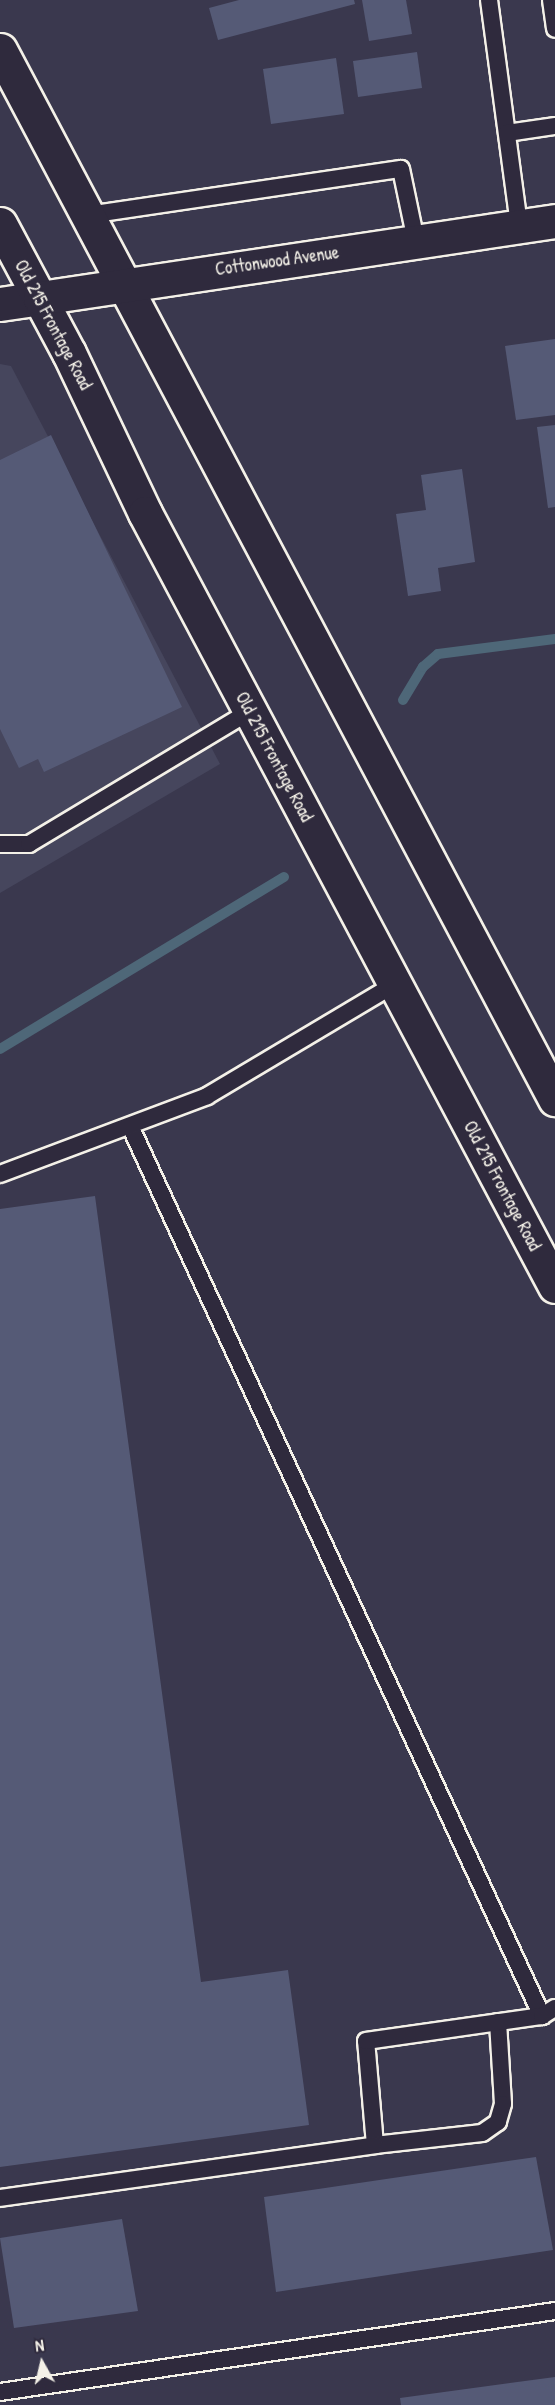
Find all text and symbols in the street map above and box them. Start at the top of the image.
street label: Cottonwood Avenue [214,242,340,280]
street label: Old 215 Frontage Road [10,256,96,394]
street label: Old 215 Frontage Road [231,688,317,826]
street label: Old 215 Frontage Road [459,1117,545,1255]
north arrow [12,2333,72,2393]
text: N [34,2334,45,2357]

